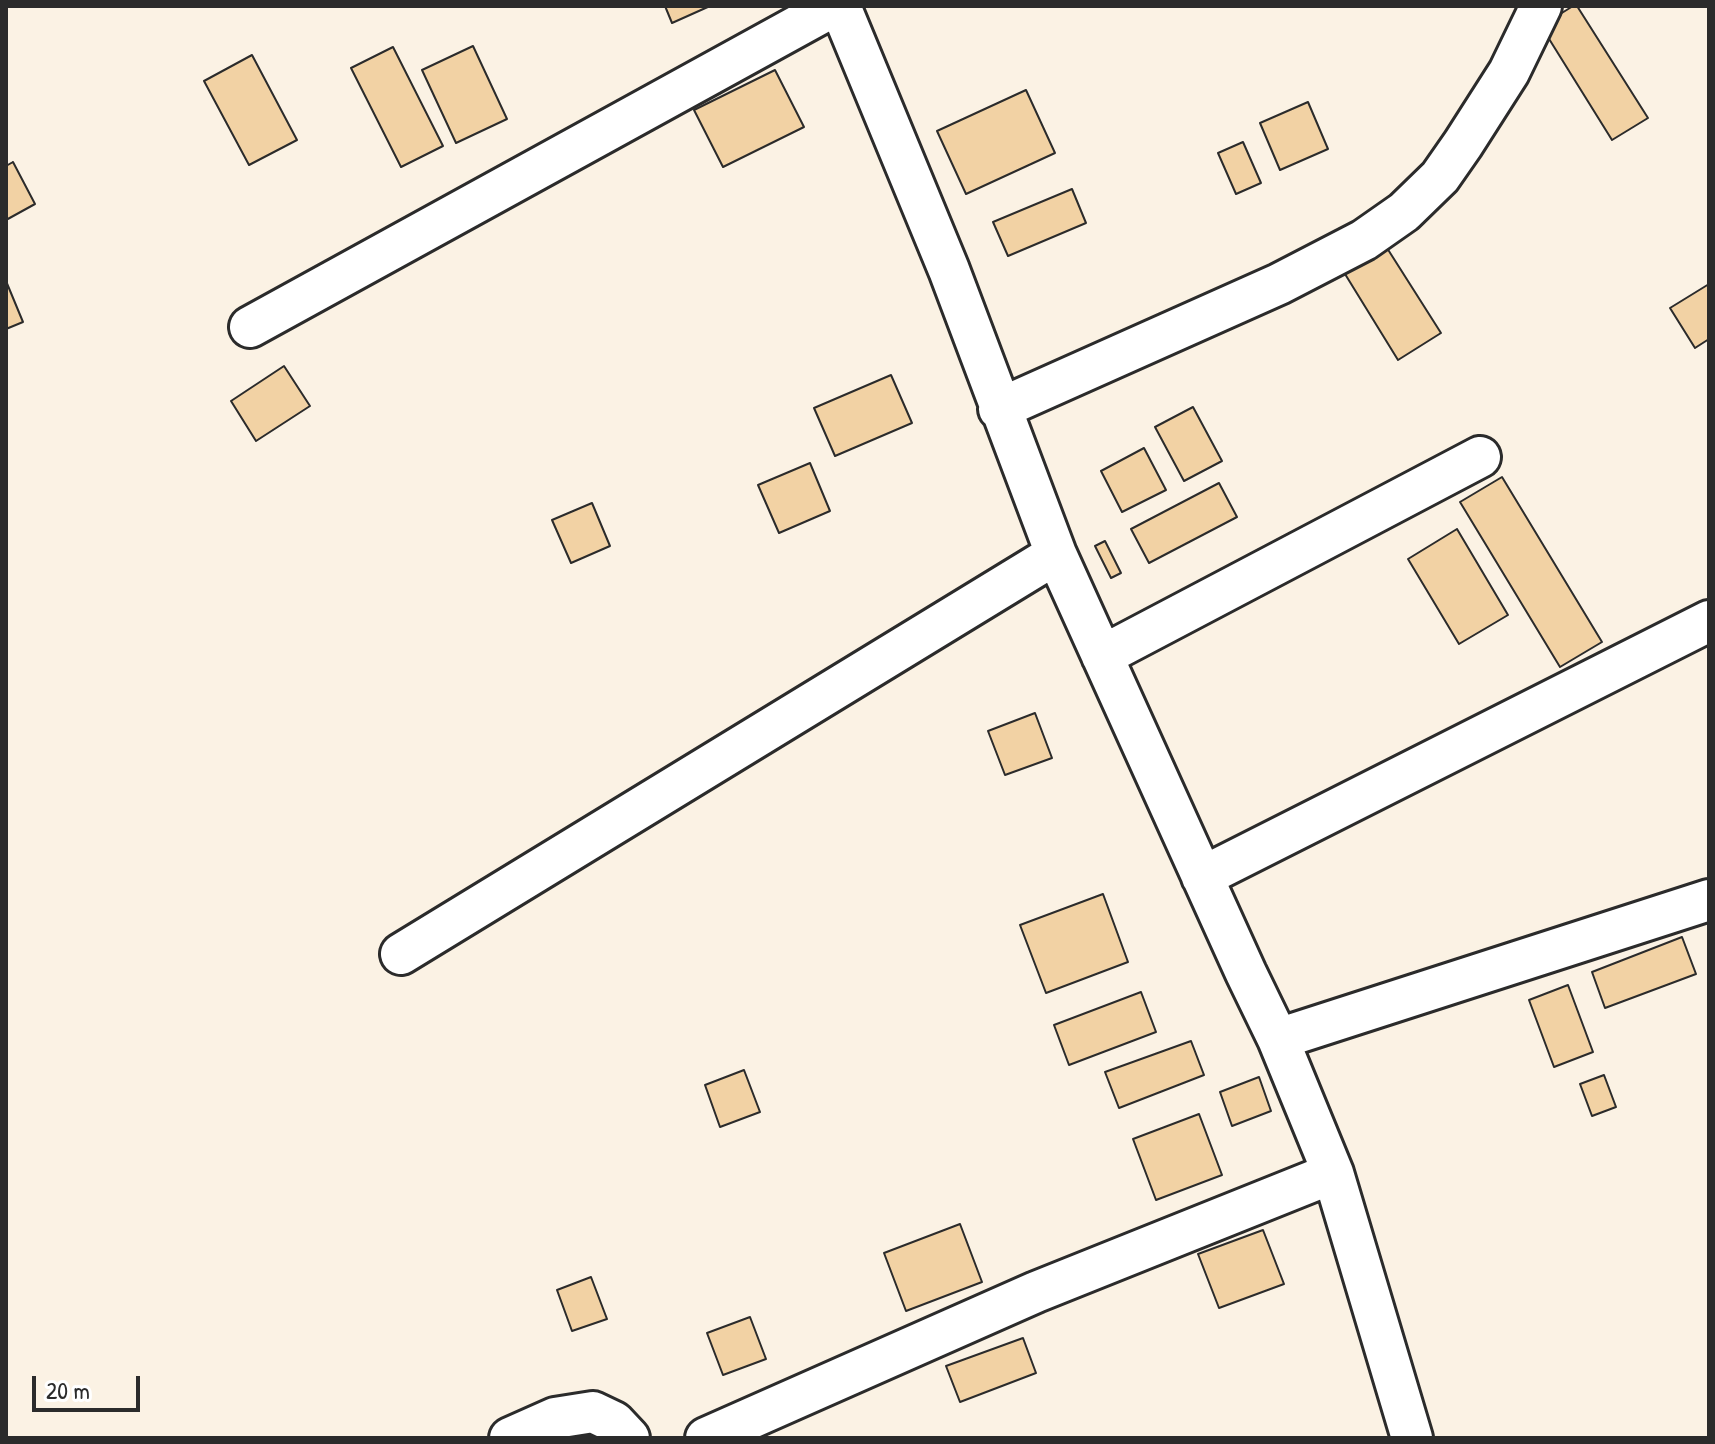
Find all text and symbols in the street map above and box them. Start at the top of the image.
scale bar [36,1360,144,1410]
text: 20 m [46,1374,90,1406]

